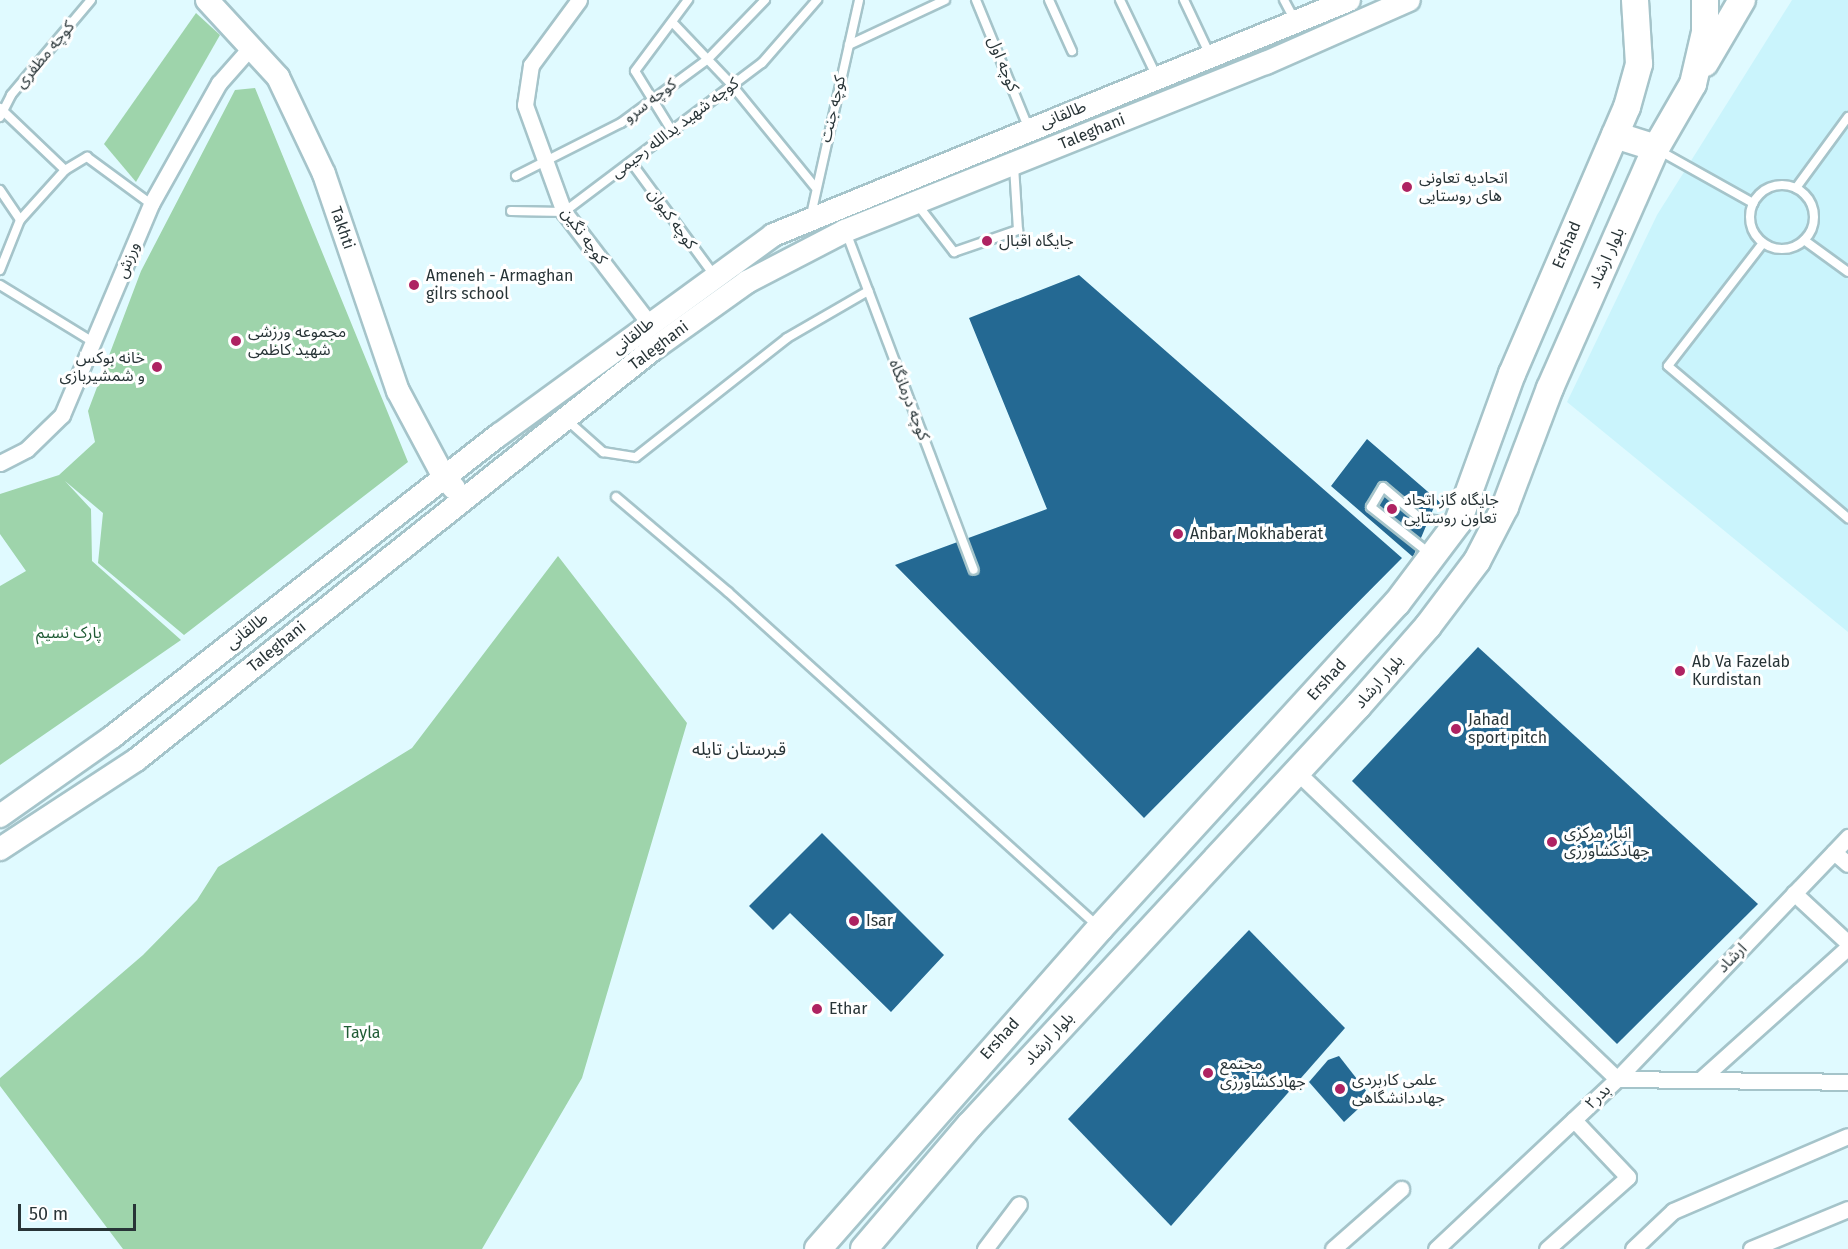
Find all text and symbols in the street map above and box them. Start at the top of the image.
street label: کوچه مظفری [11,18,79,92]
street label: کوچه اول [983,34,1023,94]
street label: کوچه شهید یدالله رحیمی [607,74,743,182]
street label: کوچه جنت [816,74,850,144]
street label: کوچه سرو [620,75,680,127]
street label: طالقانی [1037,97,1089,133]
street label: Taleghani [1056,110,1128,154]
place label: اتحادیه تعاونی های روستایی [1419,168,1508,206]
marker: اتحادیه تعاونی های روستایی [1400,180,1414,194]
street label: کوچه کیوان [644,185,700,253]
street label: Takhti [326,204,358,252]
street label: کوچه نگین [557,204,611,268]
street label: Ershad [1549,218,1585,272]
street label: بلوار ارشاد [1585,225,1629,291]
place label: جایگاه اقبال [999,231,1074,251]
marker: جایگاه اقبال [980,234,994,248]
street label: ورزش [112,239,144,281]
place label: Ameneh - Armaghan gilrs school [426,266,573,304]
marker: Ameneh - Armaghan gilrs school [407,278,421,292]
street label: طالقانی [608,314,658,358]
street label: Taleghani [625,317,693,375]
place label: مجموعه ورزشی شهید کاظمی [248,322,346,360]
marker: مجموعه ورزشی شهید کاظمی [229,334,243,348]
place label: خانه بوکس و شمشیربازی [59,348,145,386]
street label: کوچه درمانگاه [885,357,933,443]
marker: خانه بوکس و شمشیربازی [150,360,164,374]
place label: جایگاه گاز اتحاد تعاون روستایی [1404,490,1499,528]
marker: جایگاه گاز اتحاد تعاون روستایی [1385,502,1399,516]
place label: Anbar Mokhaberat [1190,524,1323,544]
marker: Anbar Mokhaberat [1171,527,1185,541]
street label: طالقانی [222,609,272,653]
street label: Taleghani [244,618,310,676]
park label: پارک نسیم [36,623,102,643]
street label: بلوار ارشاد [1351,651,1407,713]
place label: Ab Va Fazelab Kurdistan [1692,652,1790,690]
street label: Ershad [1303,655,1351,705]
marker: Ab Va Fazelab Kurdistan [1673,664,1687,678]
place label: Jahad sport pitch [1468,710,1547,748]
marker: Jahad sport pitch [1449,722,1463,736]
district label: قبرستان تایله [692,738,786,760]
place label: انبار مرکزی جهادکشاورزی [1564,823,1650,861]
marker: انبار مرکزی جهادکشاورزی [1545,835,1559,849]
place label: Isar [866,911,893,931]
marker: Isar [847,914,861,928]
street label: ارشاد [1713,939,1751,977]
place label: Ethar [829,999,867,1019]
marker: Ethar [810,1002,824,1016]
street label: بلوار ارشاد [1020,1009,1078,1069]
street label: Ershad [976,1014,1024,1064]
park label: Tayla [343,1023,381,1043]
place label: مجتمع جهادکشاورزی [1220,1054,1306,1092]
marker: مجتمع جهادکشاورزی [1201,1066,1215,1080]
place label: علمی کاربردی جهاددانشگاهی [1352,1070,1445,1108]
street label: بدر۲ [1581,1080,1615,1114]
marker: علمی کاربردی جهاددانشگاهی [1333,1082,1347,1096]
scale bar [21,1192,140,1230]
text: 50 m [29,1203,68,1225]

